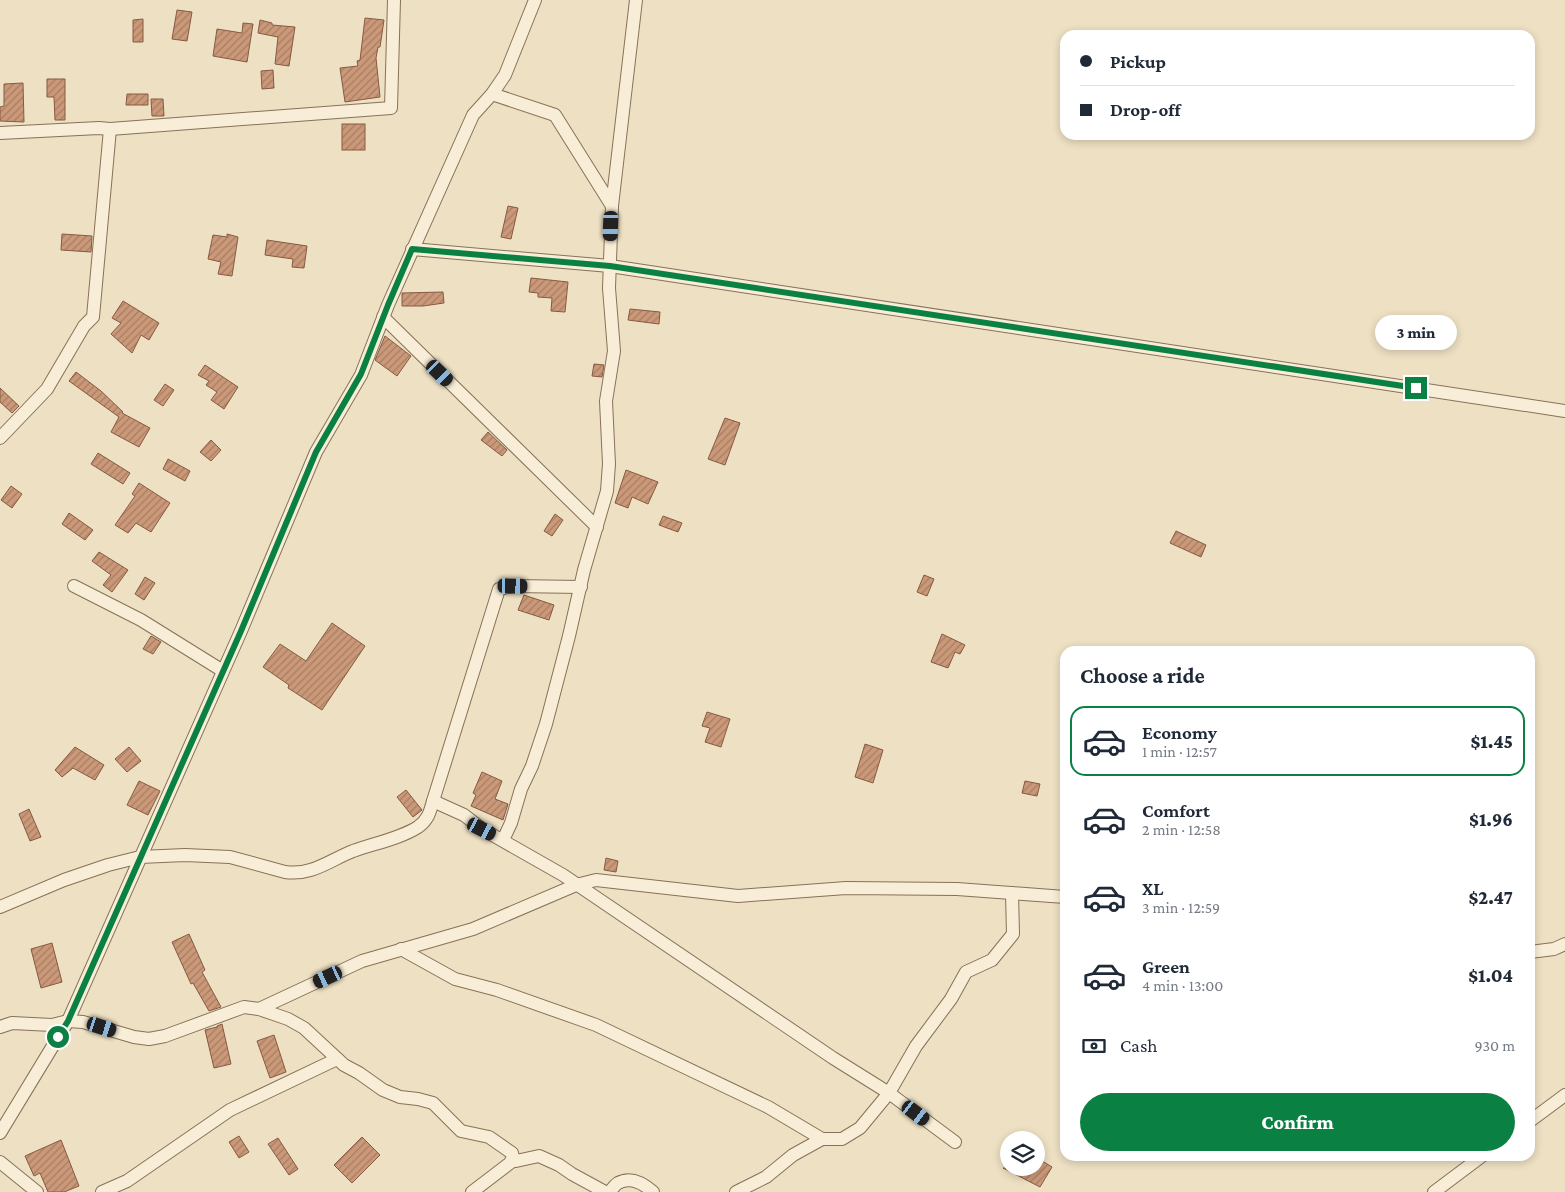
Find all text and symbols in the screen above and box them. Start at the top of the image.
text: Pickup [1110,51,1166,72]
text: Drop-off [1110,99,1181,120]
car [602,211,619,241]
callout: 3 min [1375,316,1457,350]
text: 3 min [1396,324,1436,341]
car [423,357,456,389]
route end [1405,377,1427,399]
car [497,578,528,594]
text: Choose a ride [1080,663,1205,688]
icon: car [1082,719,1127,764]
text: Economy [1142,722,1217,743]
text: $1.45 [1471,731,1513,752]
text: 1 min · 12:57 [1142,743,1217,760]
icon: car [1082,797,1127,842]
text: Comfort [1142,800,1210,821]
text: $1.96 [1469,809,1513,830]
car [465,816,498,842]
text: 2 min · 12:58 [1142,821,1221,838]
icon: car [1082,875,1127,920]
text: XL [1142,878,1164,899]
text: $2.47 [1468,887,1513,908]
text: 3 min · 12:59 [1142,899,1220,916]
icon: car [1082,953,1127,998]
text: Green [1142,956,1190,977]
car [311,964,344,990]
text: $1.04 [1468,965,1513,986]
text: 4 min · 13:00 [1142,977,1223,994]
car [85,1015,118,1039]
route start [47,1026,69,1048]
icon: cash [1080,1032,1108,1060]
text: Cash [1120,1035,1158,1056]
text: 930 m [1475,1037,1515,1054]
button: Confirm [1080,1093,1515,1151]
car [899,1098,932,1128]
map controls [1000,1131,1045,1176]
button: layers [1000,1131,1045,1176]

